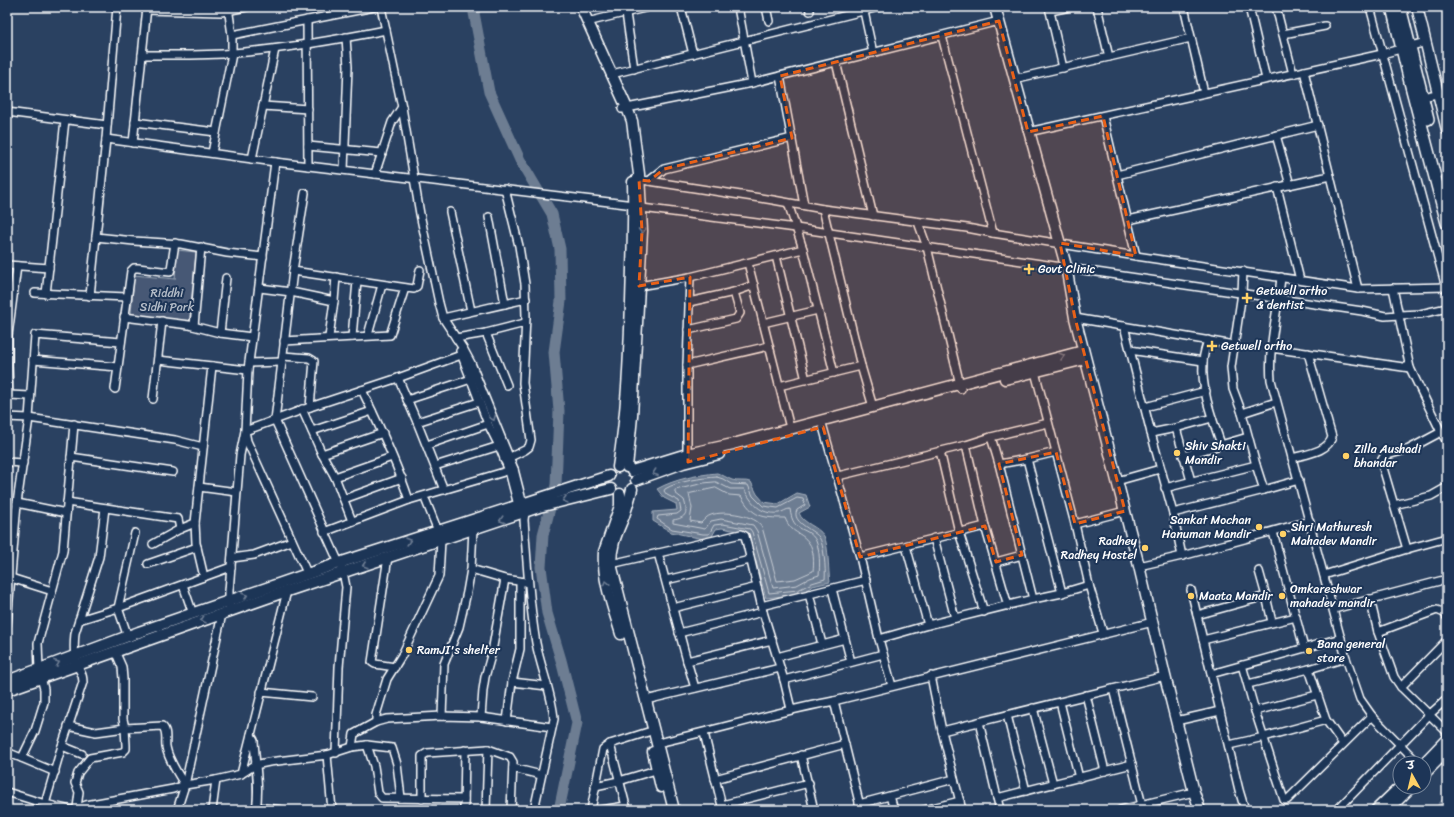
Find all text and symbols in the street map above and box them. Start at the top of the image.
one-way arrow [638,228,646,234]
place label: Govt Clinic [1038,258,1096,280]
marker: Govt Clinic [1023,263,1035,275]
place label: Getwell ortho & dentist [1256,280,1327,316]
park label: Riddhi Sidhi Park [140,282,195,318]
marker: Getwell ortho & dentist [1241,292,1253,304]
place label: Getwell ortho [1221,335,1292,357]
marker: Getwell ortho [1206,340,1218,352]
one-way arrow [1059,353,1065,361]
one-way arrow [488,414,496,421]
place label: Shiv Shakti Mandir [1185,435,1246,471]
place label: Zilla Aushadi bhandar [1354,438,1422,474]
marker: Shiv Shakti Mandir [1172,448,1182,458]
marker: Zilla Aushadi bhandar [1341,451,1351,461]
one-way arrow [652,469,659,477]
one-way arrow [562,496,568,504]
place label: Sankat Mochan Hanuman Mandir [1162,509,1252,545]
one-way arrow [499,515,506,524]
place label: Shri Mathuresh Mahadev Mandir [1291,516,1378,552]
marker: Sankat Mochan Hanuman Mandir [1254,522,1264,532]
marker: Shri Mathuresh Mahadev Mandir [1278,529,1288,539]
place label: Radhey Radhey Hostel [1061,530,1138,566]
one-way arrow [405,538,412,546]
marker: Radhey Radhey Hostel [1140,543,1150,553]
one-way arrow [362,560,369,569]
place label: Omkareshwar mahadev mandir [1290,578,1376,614]
one-way arrow [603,580,611,586]
place label: Maata Mandir [1199,585,1274,607]
marker: Maata Mandir [1186,591,1196,601]
marker: Omkareshwar mahadev mandir [1277,591,1287,601]
one-way arrow [242,592,249,601]
one-way arrow [199,616,206,624]
place label: Bana general store [1316,633,1386,669]
place label: RamJI's shelter [417,639,501,661]
marker: RamJI's shelter [404,645,414,655]
marker: Bana general store [1304,646,1314,656]
one-way arrow [53,659,60,668]
north arrow [1392,755,1432,795]
text: उ [1405,755,1417,776]

